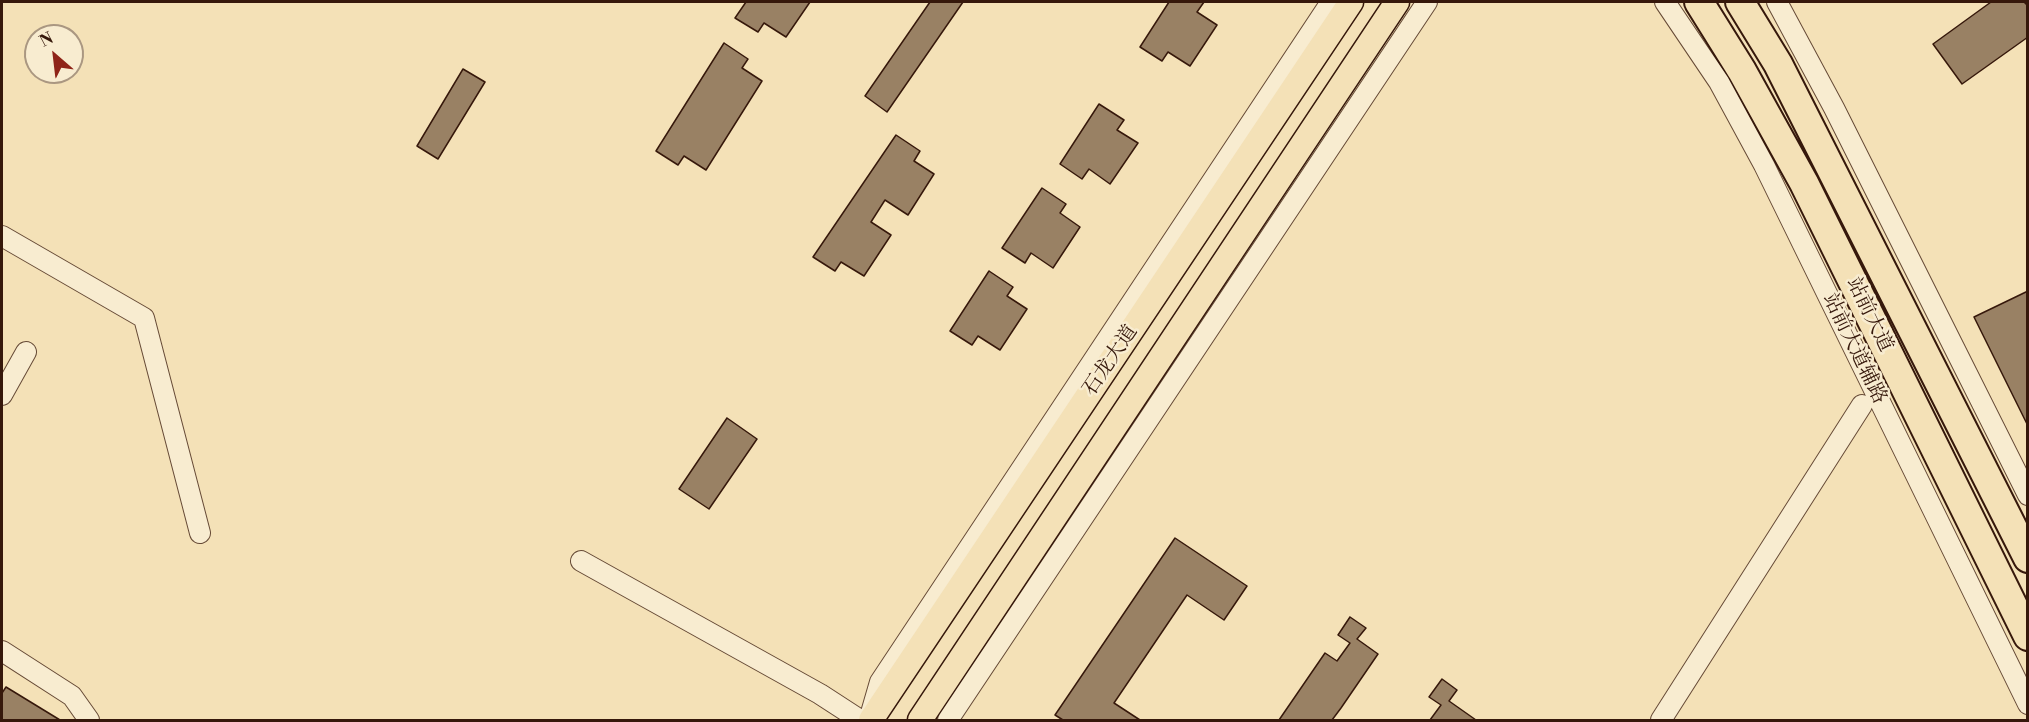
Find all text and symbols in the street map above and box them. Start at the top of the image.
north arrow [24,24,84,84]
text: N [36,28,57,52]
street label: 站前大道 [1841,274,1897,356]
street label: 站前大道辅路 [1817,290,1891,408]
street label: 石龙大道 [1079,321,1143,401]

